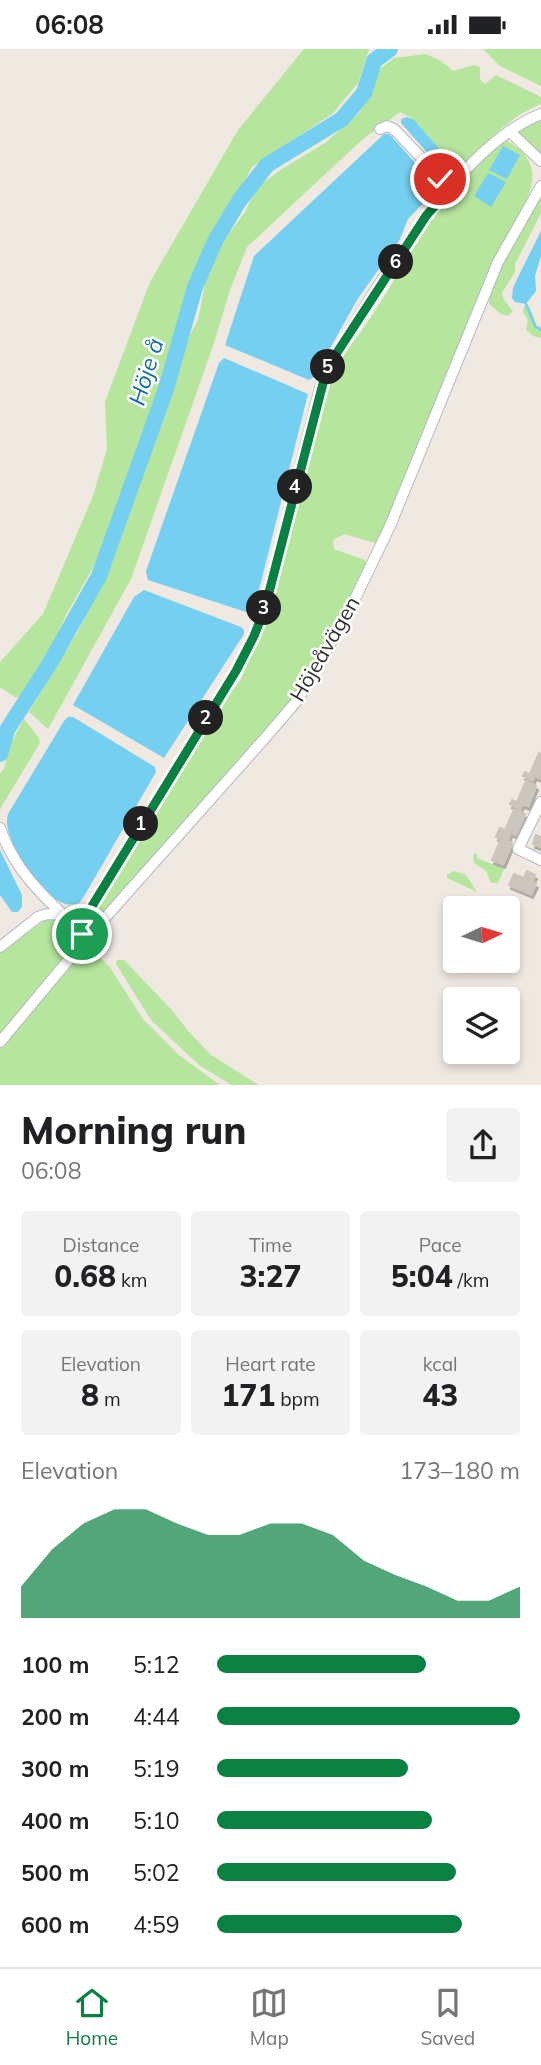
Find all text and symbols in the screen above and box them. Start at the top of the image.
text: 06:08 [35,8,104,41]
pin [410,149,470,209]
icon: check [421,160,459,198]
pin: 6 [378,245,414,279]
text: 6 [390,249,401,273]
water label: Höje å [122,335,169,409]
pin: 5 [310,349,346,385]
text: 5 [322,354,333,378]
pin: 4 [278,469,312,505]
text: 4 [289,474,300,498]
pin: 3 [246,591,282,625]
street label: Höjeåvägen [284,591,365,706]
text: 3 [258,595,269,619]
pin: 2 [188,701,224,735]
text: 2 [200,705,211,729]
pin: 1 [124,807,158,841]
text: 1 [135,811,146,835]
north arrow [443,896,520,973]
map controls [443,896,520,1064]
pin [52,904,112,964]
icon: arrive [63,915,101,953]
button: layers [443,987,520,1064]
text: Morning run [21,1106,247,1154]
button: share [446,1108,520,1182]
text: 06:08 [21,1156,81,1185]
text: Distance [62,1233,139,1257]
text: Time [249,1233,292,1257]
text: Pace [419,1233,462,1257]
text: 0.68 [54,1257,116,1295]
text: 3:27 [240,1257,301,1295]
text: 5:04 [391,1257,453,1295]
text: km [116,1268,147,1292]
text: /km [453,1268,489,1292]
text: Elevation [61,1352,141,1376]
text: Heart rate [225,1352,316,1376]
text: kcal [423,1352,458,1376]
text: 8 [81,1376,99,1414]
text: 171 [221,1376,275,1414]
text: 43 [422,1376,458,1414]
text: m [99,1387,121,1411]
text: bpm [275,1387,320,1411]
text: Elevation [21,1456,118,1485]
text: 173–180 m [399,1456,520,1485]
text: 100 m [21,1650,89,1679]
text: 5:12 [133,1650,180,1679]
text: 200 m [21,1702,89,1731]
text: 4:44 [133,1702,180,1731]
text: 300 m [21,1754,89,1783]
text: 5:19 [133,1754,180,1783]
text: 400 m [21,1806,89,1835]
text: 5:10 [133,1806,180,1835]
text: 500 m [21,1858,89,1887]
text: 5:02 [133,1858,180,1887]
text: 600 m [21,1910,89,1939]
text: 4:59 [133,1910,180,1939]
tab: Home [66,1984,118,2050]
tab: Map [250,1984,289,2050]
tab: Saved [420,1984,475,2050]

